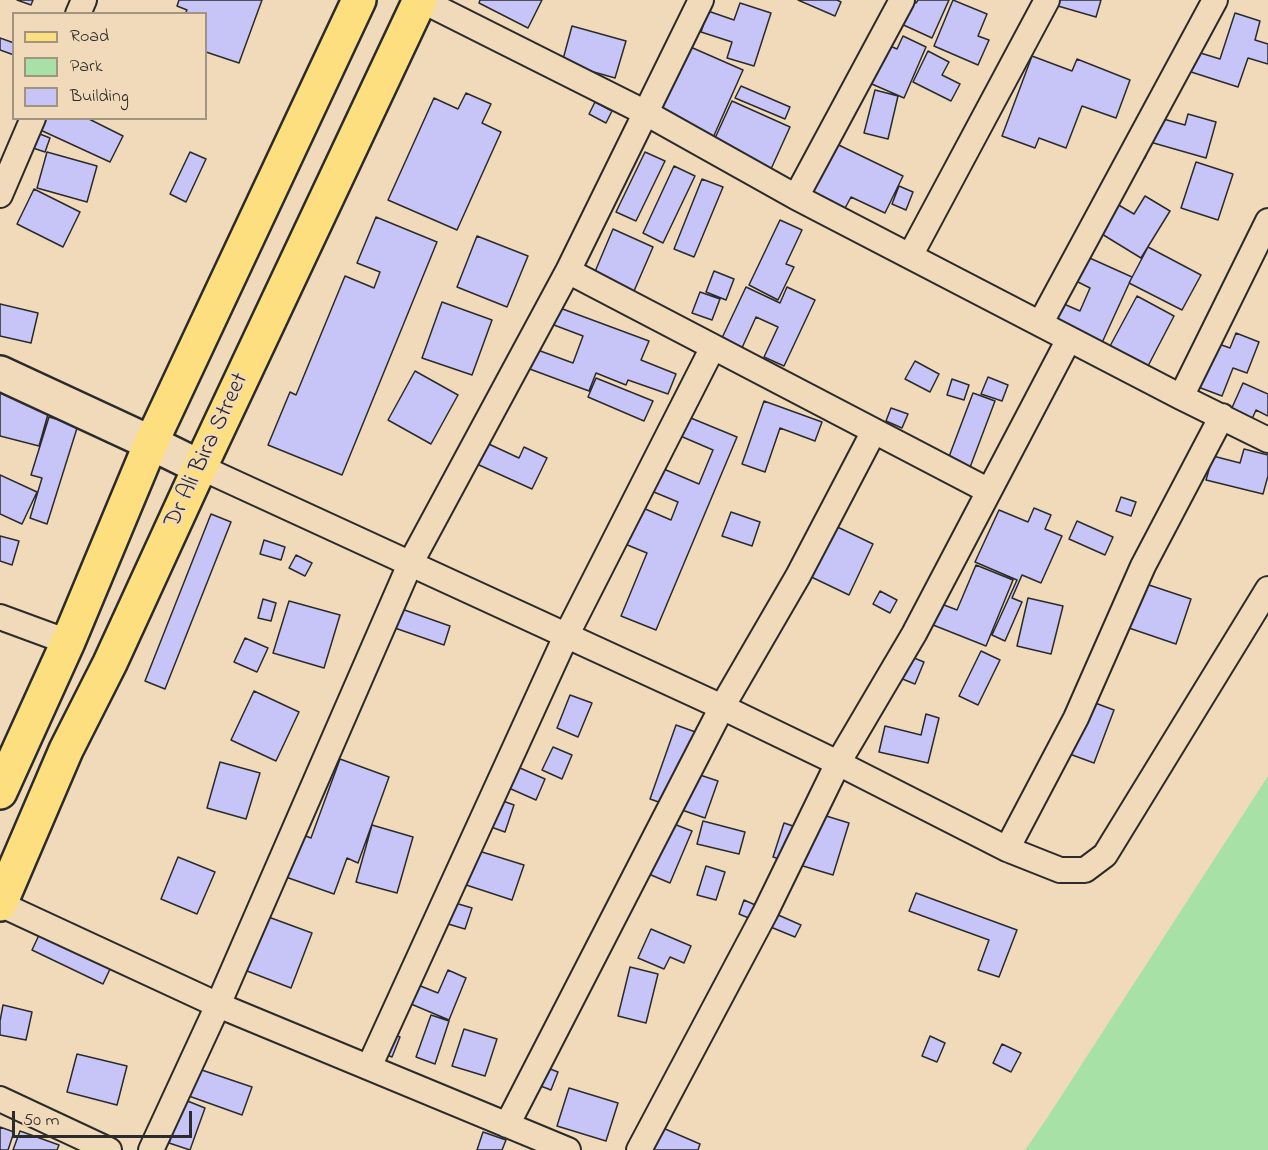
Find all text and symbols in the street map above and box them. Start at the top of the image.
legend [12,12,207,120]
text: Road [70,24,109,50]
text: Park [70,54,103,80]
text: Building [70,84,129,110]
street label: Dr Ali Bira Street [160,369,256,533]
scale bar [15,1099,195,1137]
text: 50 m [23,1108,60,1134]

